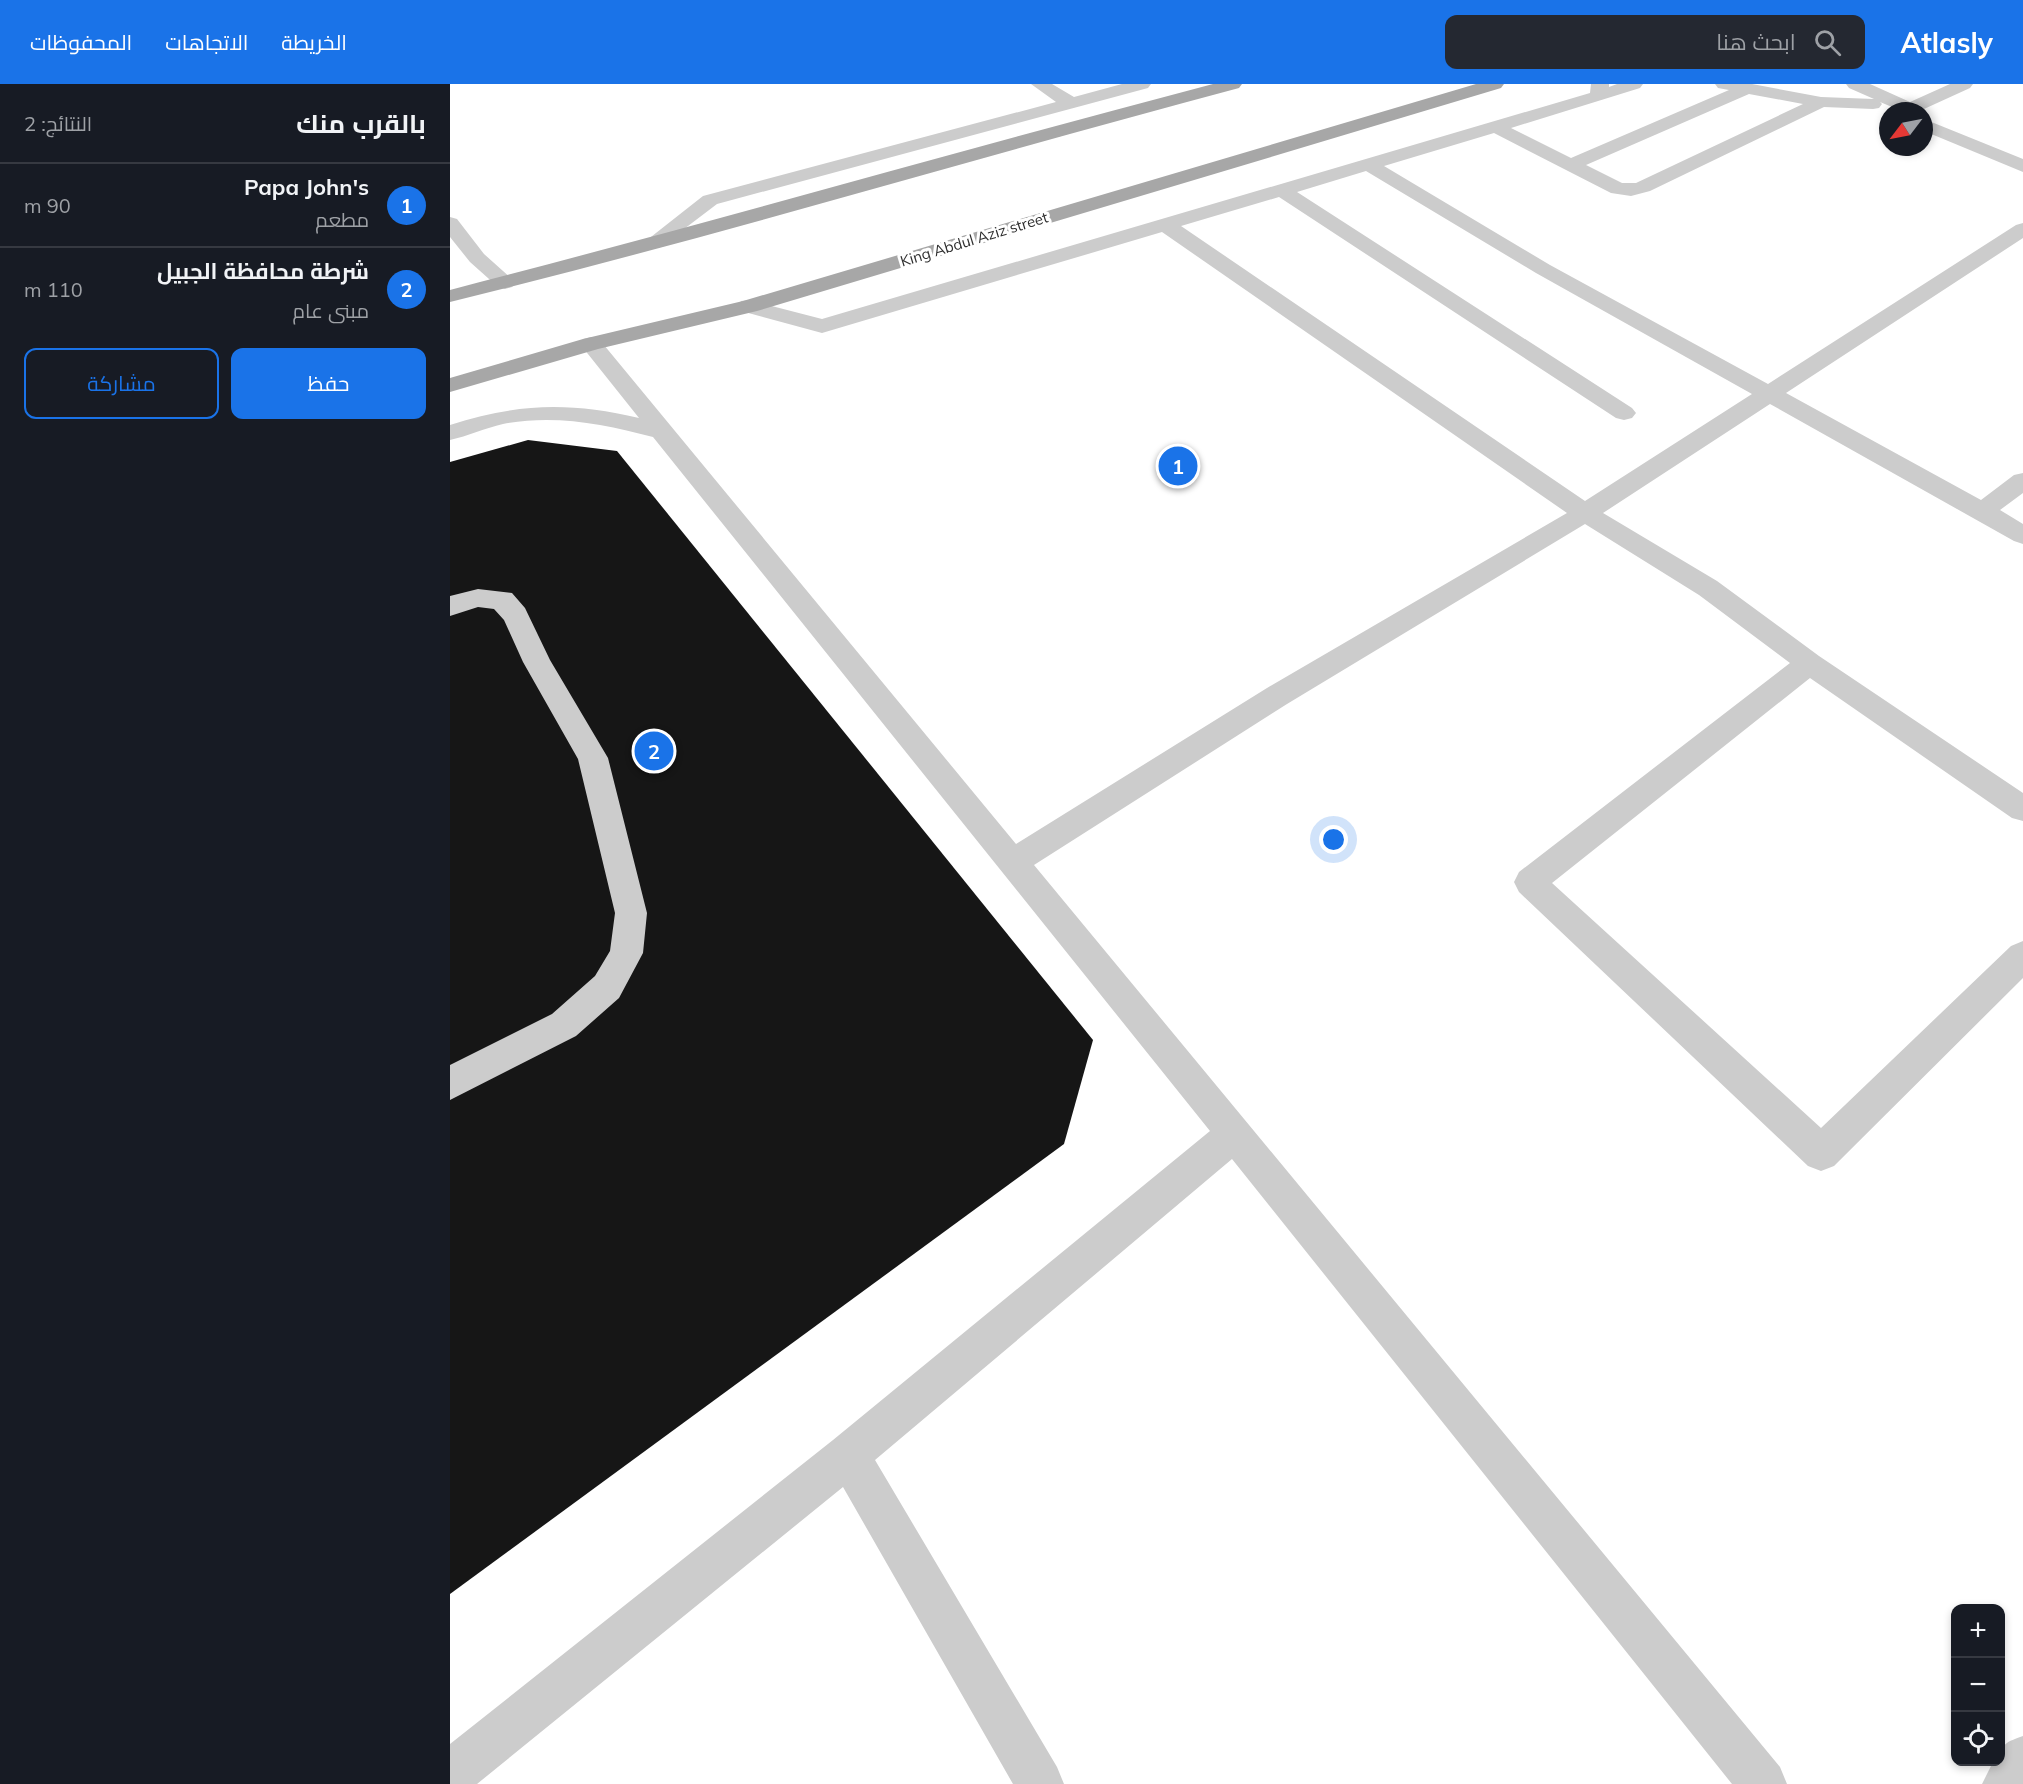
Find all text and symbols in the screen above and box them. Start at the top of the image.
search box [1445,15,1865,69]
text: Atlasly [1901,25,1993,60]
icon: search [1811,26,1844,59]
text: ابحث هنا [1716,28,1796,56]
text: المحفوظات [30,29,132,55]
text: الاتجاهات [165,29,248,55]
text: الخريطة [281,29,347,55]
north arrow [1879,102,1933,156]
text: بالقرب منك [296,107,426,140]
text: النتائج: 2 [24,111,92,136]
text: Papa John's [244,173,369,201]
text: 90 m [24,193,71,218]
text: 1 [401,193,413,218]
text: مطعم [315,207,369,232]
street label: King Abdul Aziz street [898,207,1050,271]
text: شرطة محافظة الجبيل [157,257,369,285]
text: 110 m [24,277,83,302]
text: 2 [401,277,413,302]
text: مبنى عام [293,298,369,323]
button: مشاركة [24,348,219,419]
button: حفظ [231,348,426,419]
pin: 1 [1158,444,1198,488]
pin: 2 [634,728,674,774]
your location [1319,825,1348,854]
map controls [1951,1604,2005,1766]
button: + [1951,1604,2005,1658]
button: − [1951,1658,2005,1712]
button: locate [1951,1712,2005,1766]

